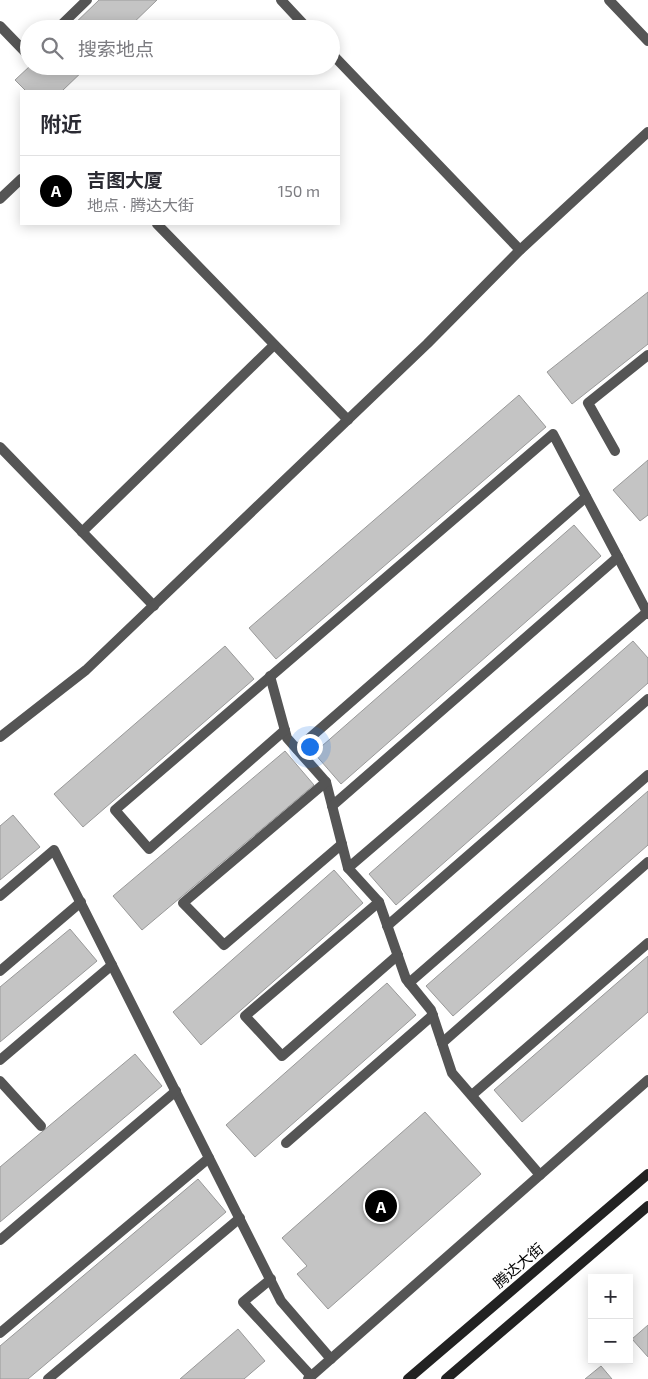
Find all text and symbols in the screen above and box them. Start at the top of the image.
search box [20,20,340,75]
icon: search [38,34,66,62]
text: 搜索地点 [78,37,154,60]
text: 附近 [40,111,82,136]
text: 吉图大厦 [87,168,163,191]
text: A [51,181,61,200]
text: 150 m [278,181,320,200]
text: 地点 · 腾达大街 [87,195,194,214]
your location [297,734,323,760]
pin: A [365,1187,397,1225]
street label: 腾达大街 [489,1239,547,1291]
map controls [588,1274,633,1364]
button: + [588,1274,633,1319]
button: − [588,1319,633,1364]

